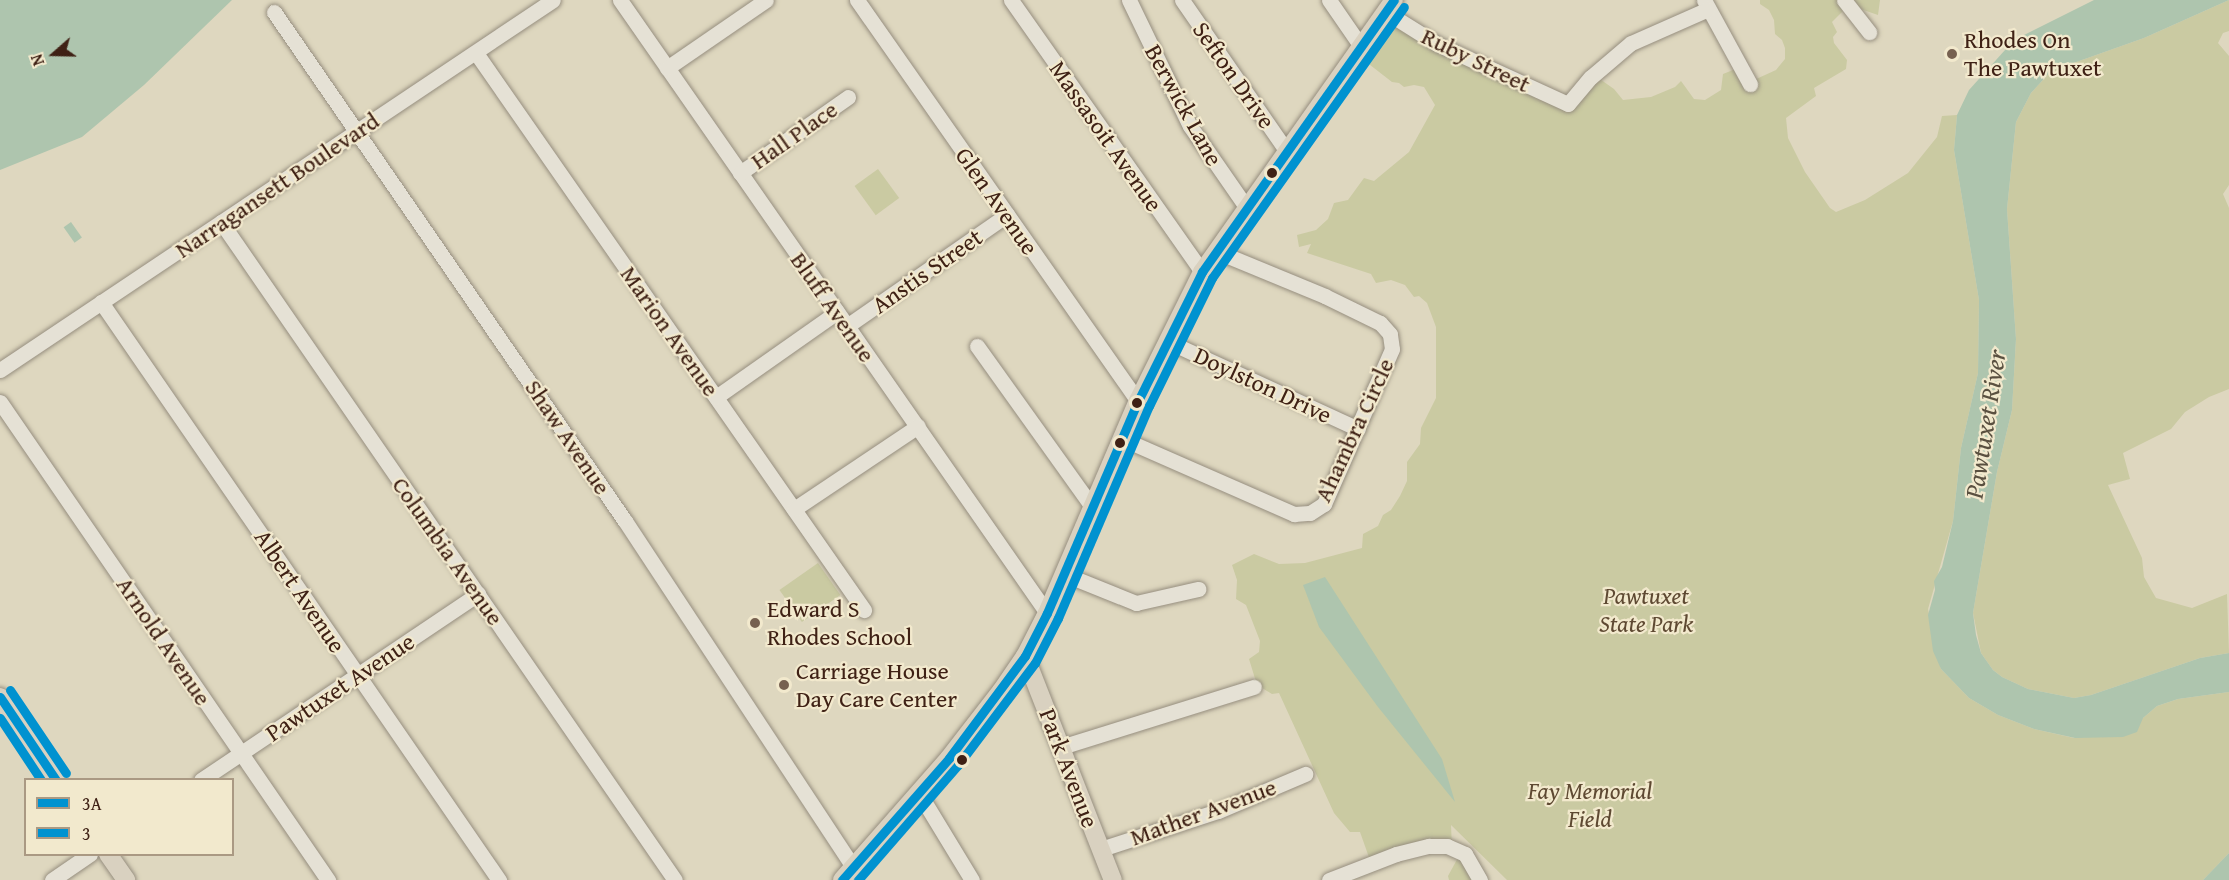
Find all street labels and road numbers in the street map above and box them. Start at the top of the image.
street label: Sefton Drive [1187,16,1281,134]
street label: Ruby Street [1417,21,1535,99]
street label: Berwick Lane [1139,39,1229,171]
street label: Massasoit Avenue [1043,55,1169,217]
street label: Hall Place [745,95,843,175]
street label: Narragansett Boulevard [170,106,384,264]
street label: Glen Avenue [949,142,1045,260]
street label: Anstis Street [866,222,988,320]
street label: Bluff Avenue [785,246,881,368]
street label: Marion Avenue [614,260,726,402]
street label: Doylston Drive [1190,341,1336,429]
street label: Ahambra Circle [1308,354,1400,506]
street label: Shaw Avenue [519,374,617,500]
street label: Columbia Avenue [386,471,510,631]
street label: Albert Avenue [248,524,352,658]
street label: Arnold Avenue [110,571,218,711]
street label: Pawtuxet Avenue [260,627,420,747]
street label: Park Avenue [1033,704,1105,832]
street label: Mather Avenue [1126,772,1280,852]

